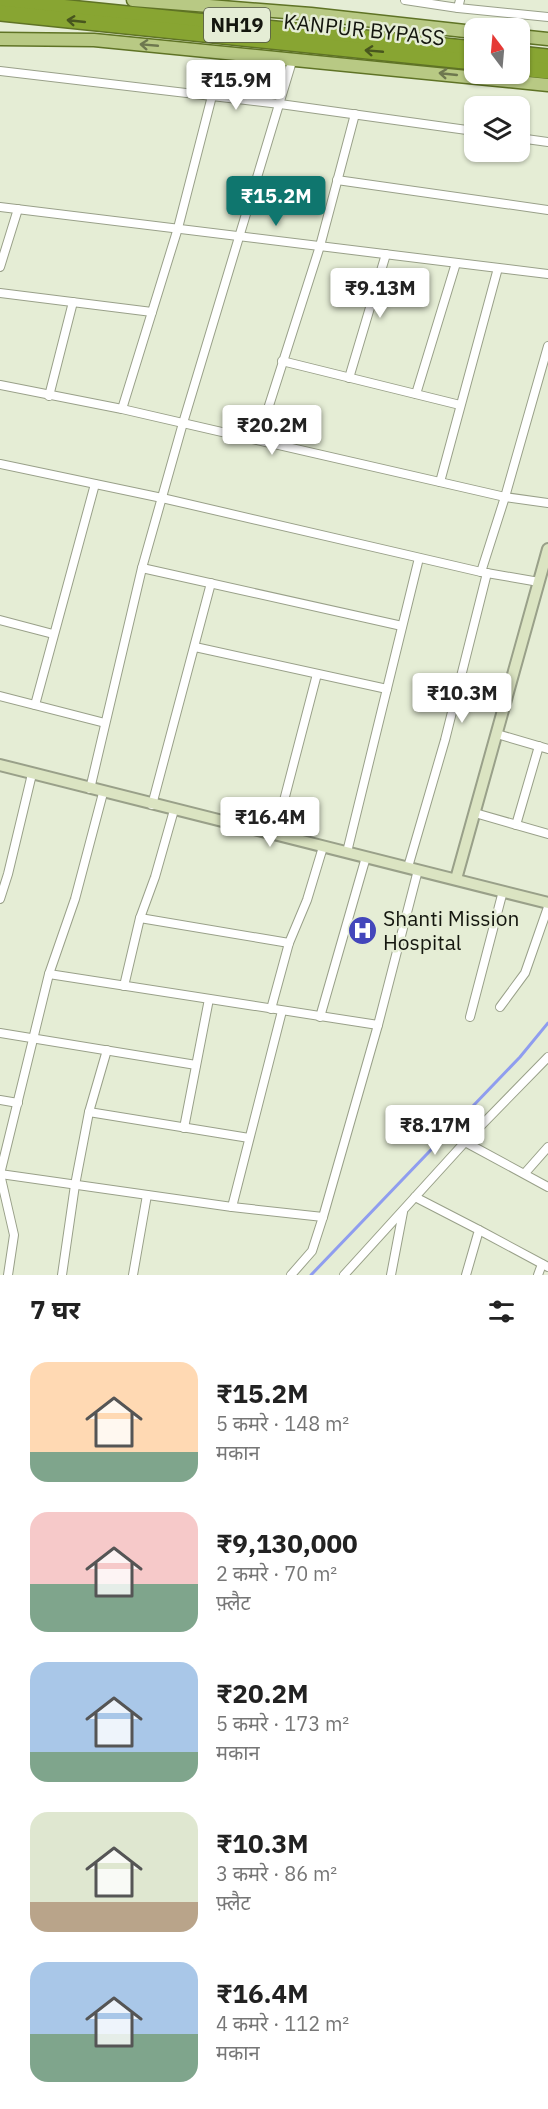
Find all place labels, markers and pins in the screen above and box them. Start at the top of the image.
pin: ₹15.9M [187,60,285,111]
pin: ₹15.2M [227,176,325,227]
pin: ₹9.13M [331,268,429,319]
pin: ₹20.2M [223,405,321,456]
pin: ₹10.3M [413,673,511,724]
pin: ₹16.4M [221,797,319,848]
place label: Shanti Mission Hospital [383,904,519,956]
hospital icon: Shanti Mission Hospital [346,915,378,947]
pin: ₹8.17M [386,1105,484,1156]

